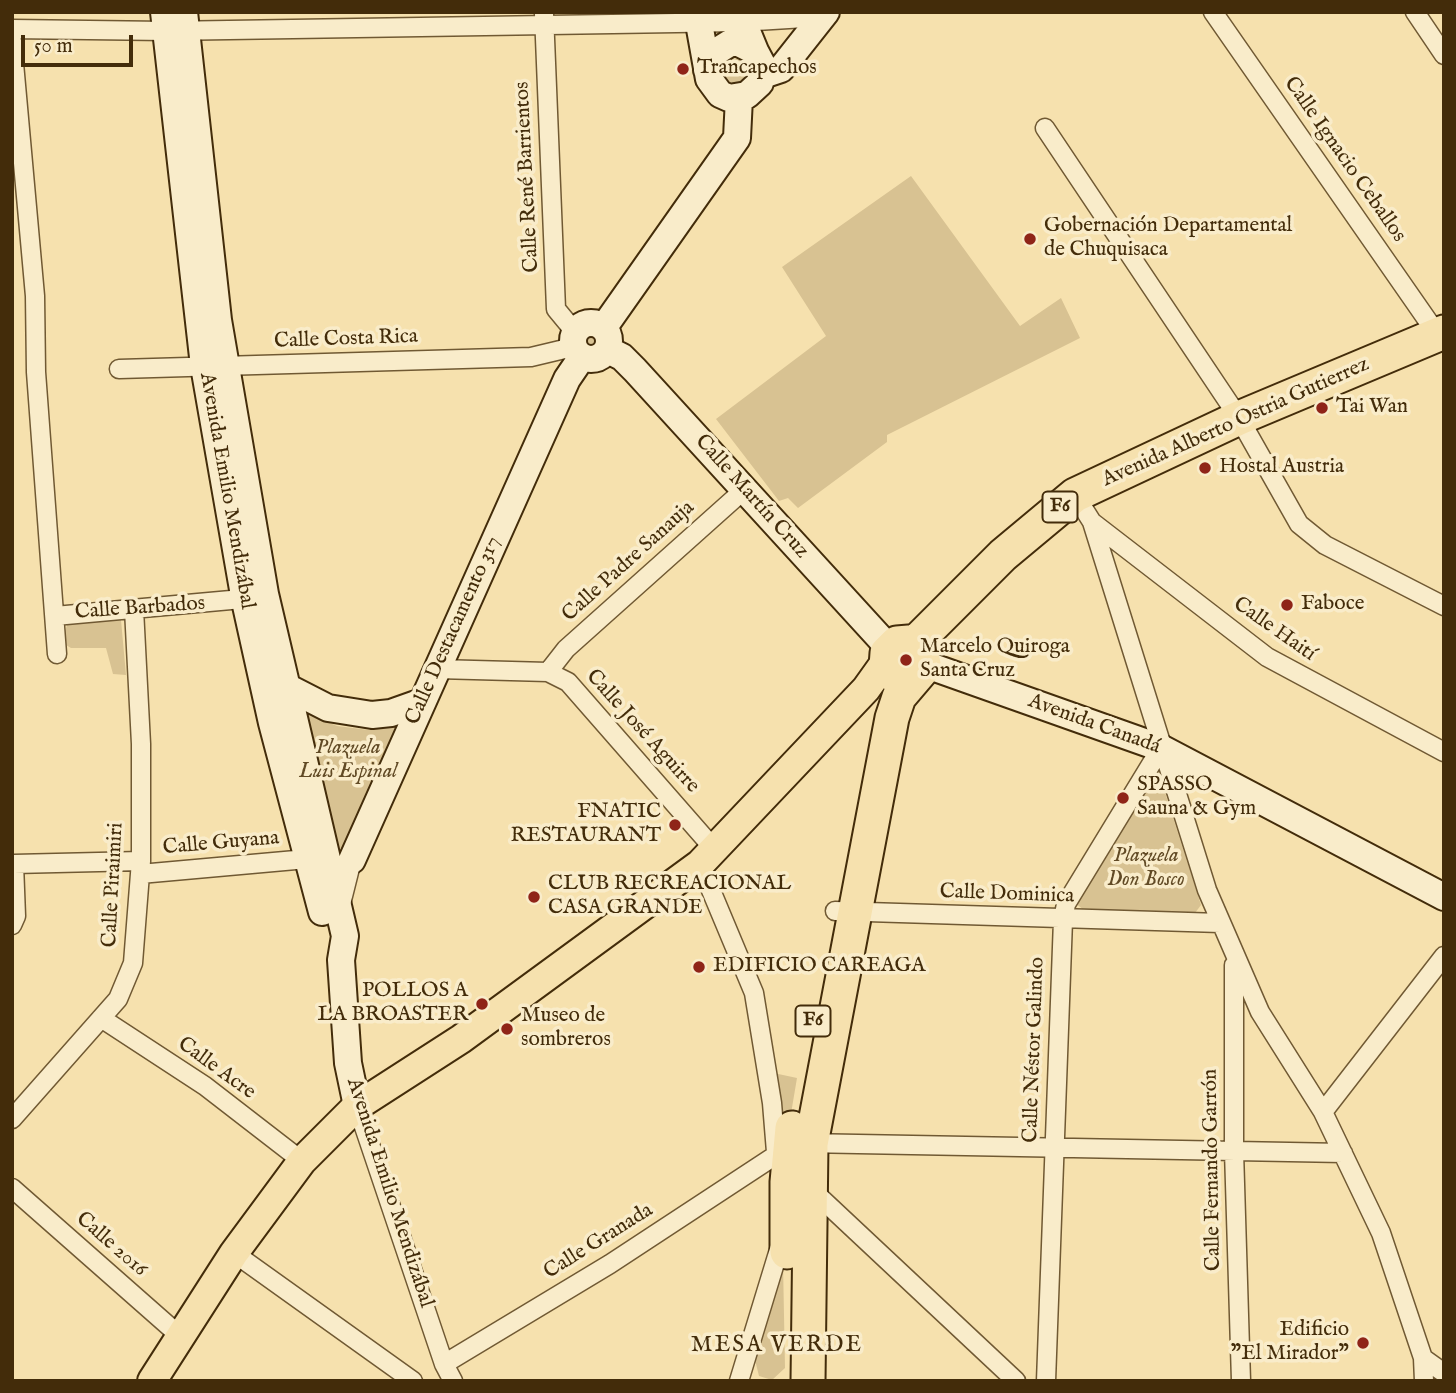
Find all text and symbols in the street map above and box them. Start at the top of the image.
scale bar [24,21,136,65]
text: 50 m [34,33,73,60]
place label: Trancapechos [697,56,817,82]
marker: Trancapechos [675,61,691,77]
street label: Calle Ignacio Ceballos [1278,73,1410,247]
street label: Calle René Barrientos [510,81,546,273]
place label: Gobernación Departamental de Chuquisaca [1044,214,1292,264]
marker: Gobernación Departamental de Chuquisaca [1022,231,1038,247]
street label: Calle Costa Rica [274,325,418,355]
street label: Avenida Alberto Ostria Gutierrez [1099,353,1373,493]
street label: Avenida Emilio Mendizábal [193,371,259,611]
place label: Tai Wan [1336,395,1408,421]
marker: Tai Wan [1314,400,1330,416]
street label: Calle Martín Cruz [689,430,813,564]
place label: Hostal Austria [1219,455,1344,481]
marker: Hostal Austria [1197,460,1213,476]
road number: F6 [1042,492,1078,522]
street label: Calle Padre Sanauja [558,496,700,628]
street label: Calle Destacamento 317 [401,533,507,729]
street label: Calle Barbados [74,592,206,626]
street label: Calle Haití [1228,592,1320,668]
place label: Faboce [1301,592,1364,618]
marker: Faboce [1279,597,1295,613]
place label: Marcelo Quiroga Santa Cruz [920,635,1070,685]
marker: Marcelo Quiroga Santa Cruz [898,652,914,668]
street label: Calle José Aguirre [580,665,704,799]
street label: Avenida Canadá [1024,689,1164,761]
park label: Plazuela Luis Espinal [299,736,397,786]
place label: SPASSO Sauna & Gym [1137,773,1256,823]
marker: SPASSO Sauna & Gym [1115,790,1131,806]
place label: FNATIC RESTAURANT [510,800,661,850]
marker: FNATIC RESTAURANT [667,817,683,833]
street label: Calle Piraimiri [98,822,130,948]
street label: Calle Guyana [162,826,280,862]
park label: Plazuela Don Bosco [1107,844,1185,894]
place label: CLUB RECREACIONAL CASA GRANDE [548,872,791,922]
street label: Calle Dominica [939,880,1075,910]
marker: CLUB RECREACIONAL CASA GRANDE [526,889,542,905]
place label: EDIFICIO CAREAGA [713,954,925,980]
street label: Calle Néstor Galindo [1019,957,1051,1143]
marker: EDIFICIO CAREAGA [691,959,707,975]
place label: POLLOS A LA BROASTER [317,979,468,1029]
marker: POLLOS A LA BROASTER [474,996,490,1012]
place label: Museo de sombreros [521,1004,611,1054]
road number: F6 [796,1006,830,1036]
marker: Museo de sombreros [499,1021,515,1037]
street label: Calle Acre [172,1032,260,1106]
street label: Calle Fernando Garrón [1199,1069,1227,1271]
street label: Avenida Emilio Mendizábal [340,1075,438,1311]
street label: Calle Granada [540,1199,658,1285]
street label: Calle 2016 [70,1207,152,1283]
place label: Edificio "El Mirador" [1231,1318,1349,1368]
district label: MESA VERDE [692,1332,862,1360]
marker: Edificio "El Mirador" [1355,1335,1371,1351]

